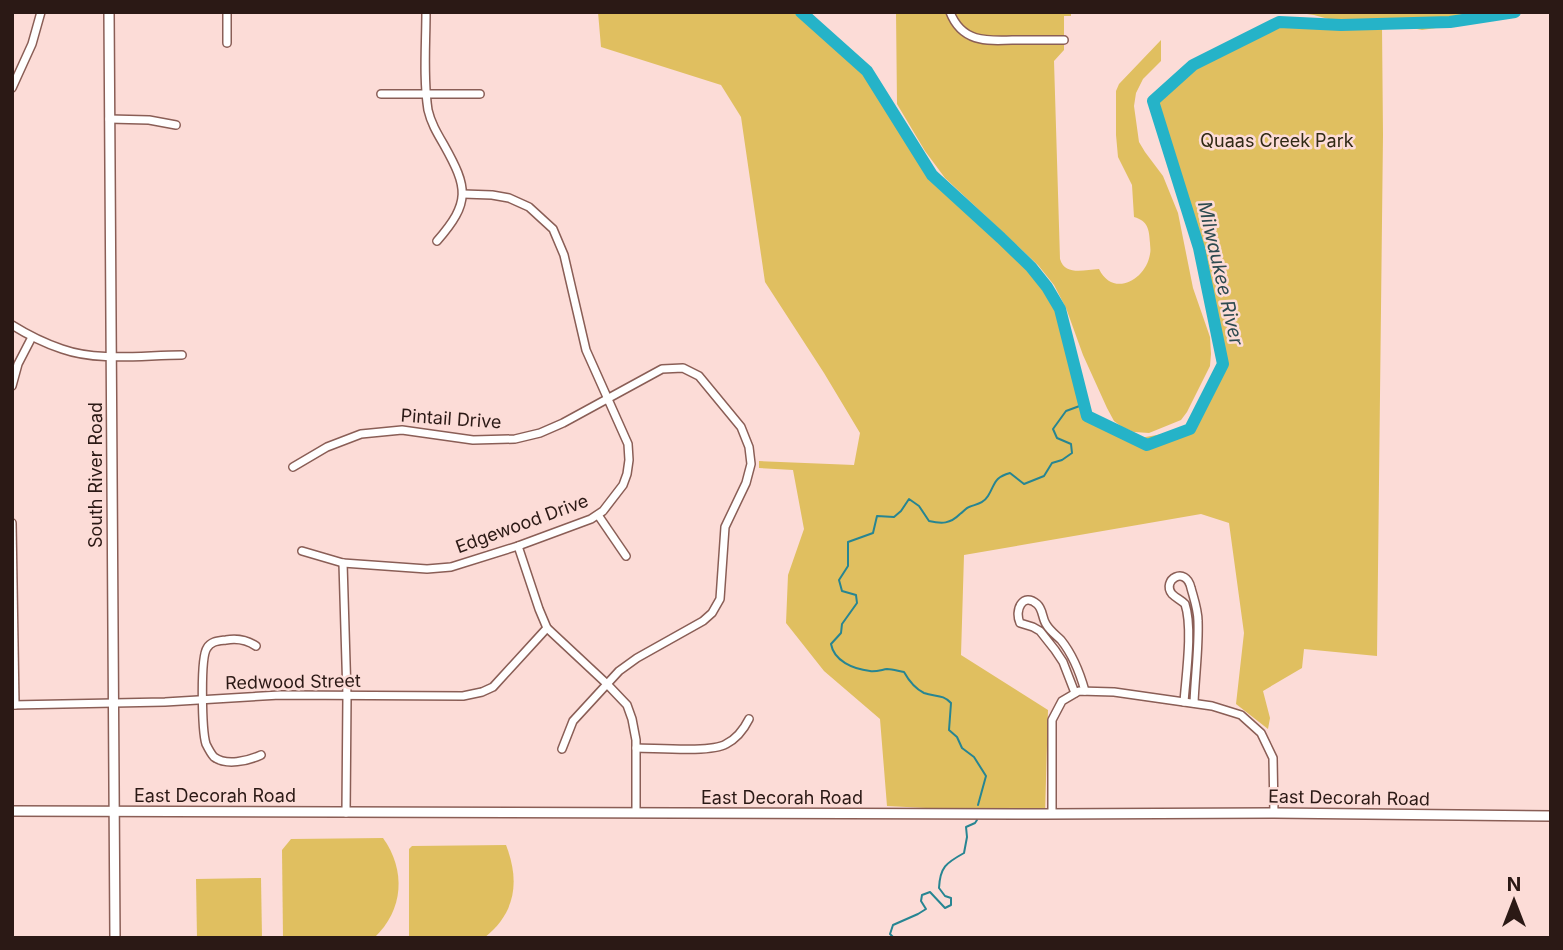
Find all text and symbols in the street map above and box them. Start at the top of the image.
park label: Quaas Creek Park [1200,130,1354,151]
water label: Milwaukee River [1193,199,1248,348]
street label: South River Road [85,402,106,548]
street label: Pintail Drive [400,405,502,432]
street label: Edgewood Drive [453,490,591,557]
street label: Redwood Street [225,670,361,693]
street label: East Decorah Road [134,785,296,806]
street label: East Decorah Road [1268,786,1430,809]
street label: East Decorah Road [701,787,863,808]
north arrow [1479,866,1549,936]
text: N [1507,873,1521,896]

